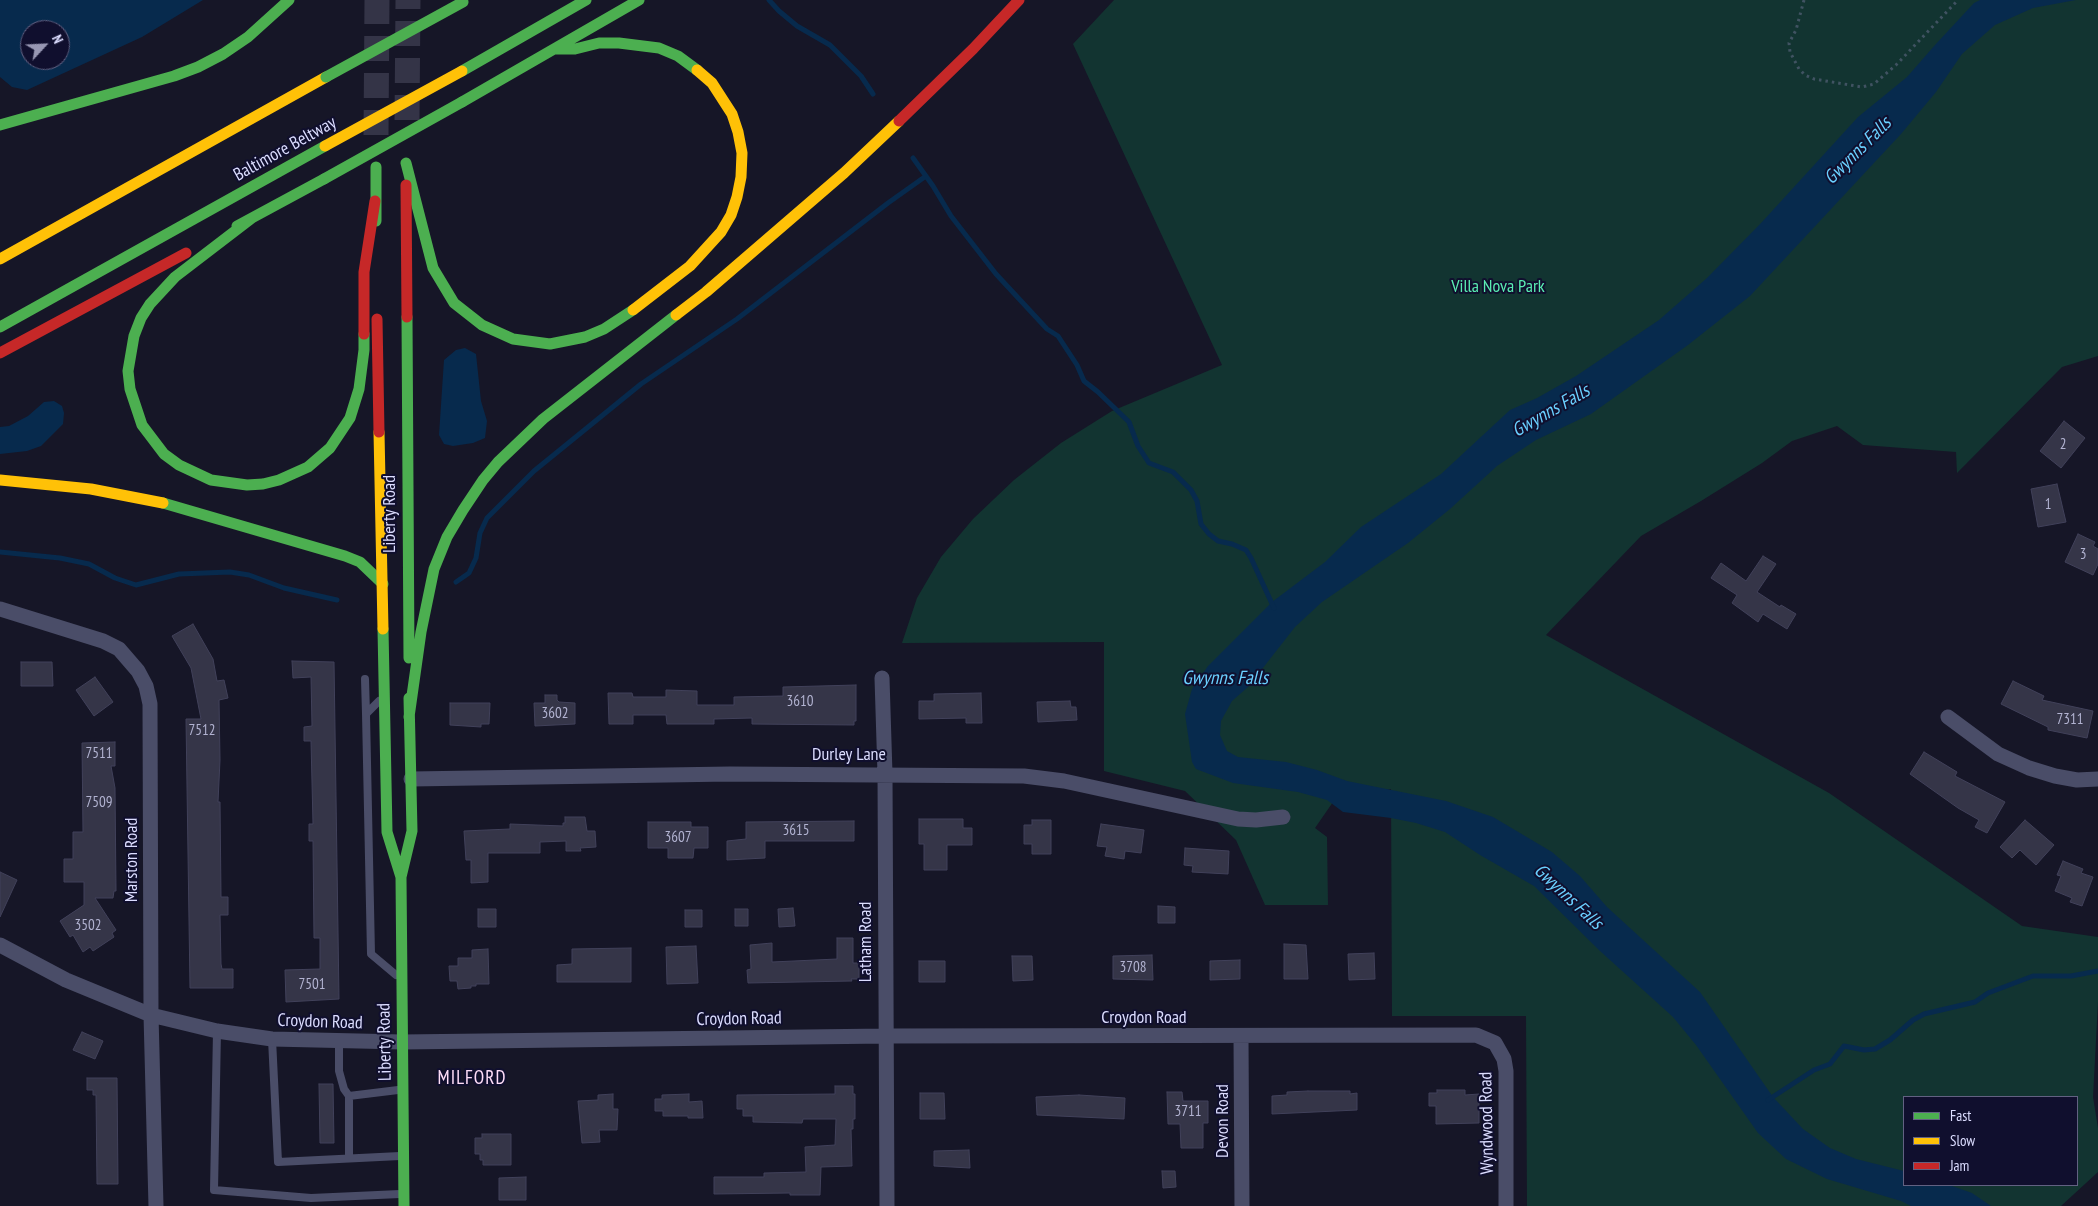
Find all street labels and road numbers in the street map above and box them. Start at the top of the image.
street label: Baltimore Beltway [230,112,340,186]
street label: Liberty Road [379,475,401,553]
street label: Durley Lane [812,744,886,766]
street label: Marston Road [121,818,143,902]
street label: Latham Road [855,902,877,982]
street label: Liberty Road [374,1003,396,1081]
street label: Croydon Road [696,1007,782,1031]
street label: Croydon Road [1101,1007,1187,1029]
street label: Croydon Road [277,1010,363,1034]
street label: Wyndwood Road [1475,1071,1499,1175]
street label: Devon Road [1212,1084,1234,1158]

